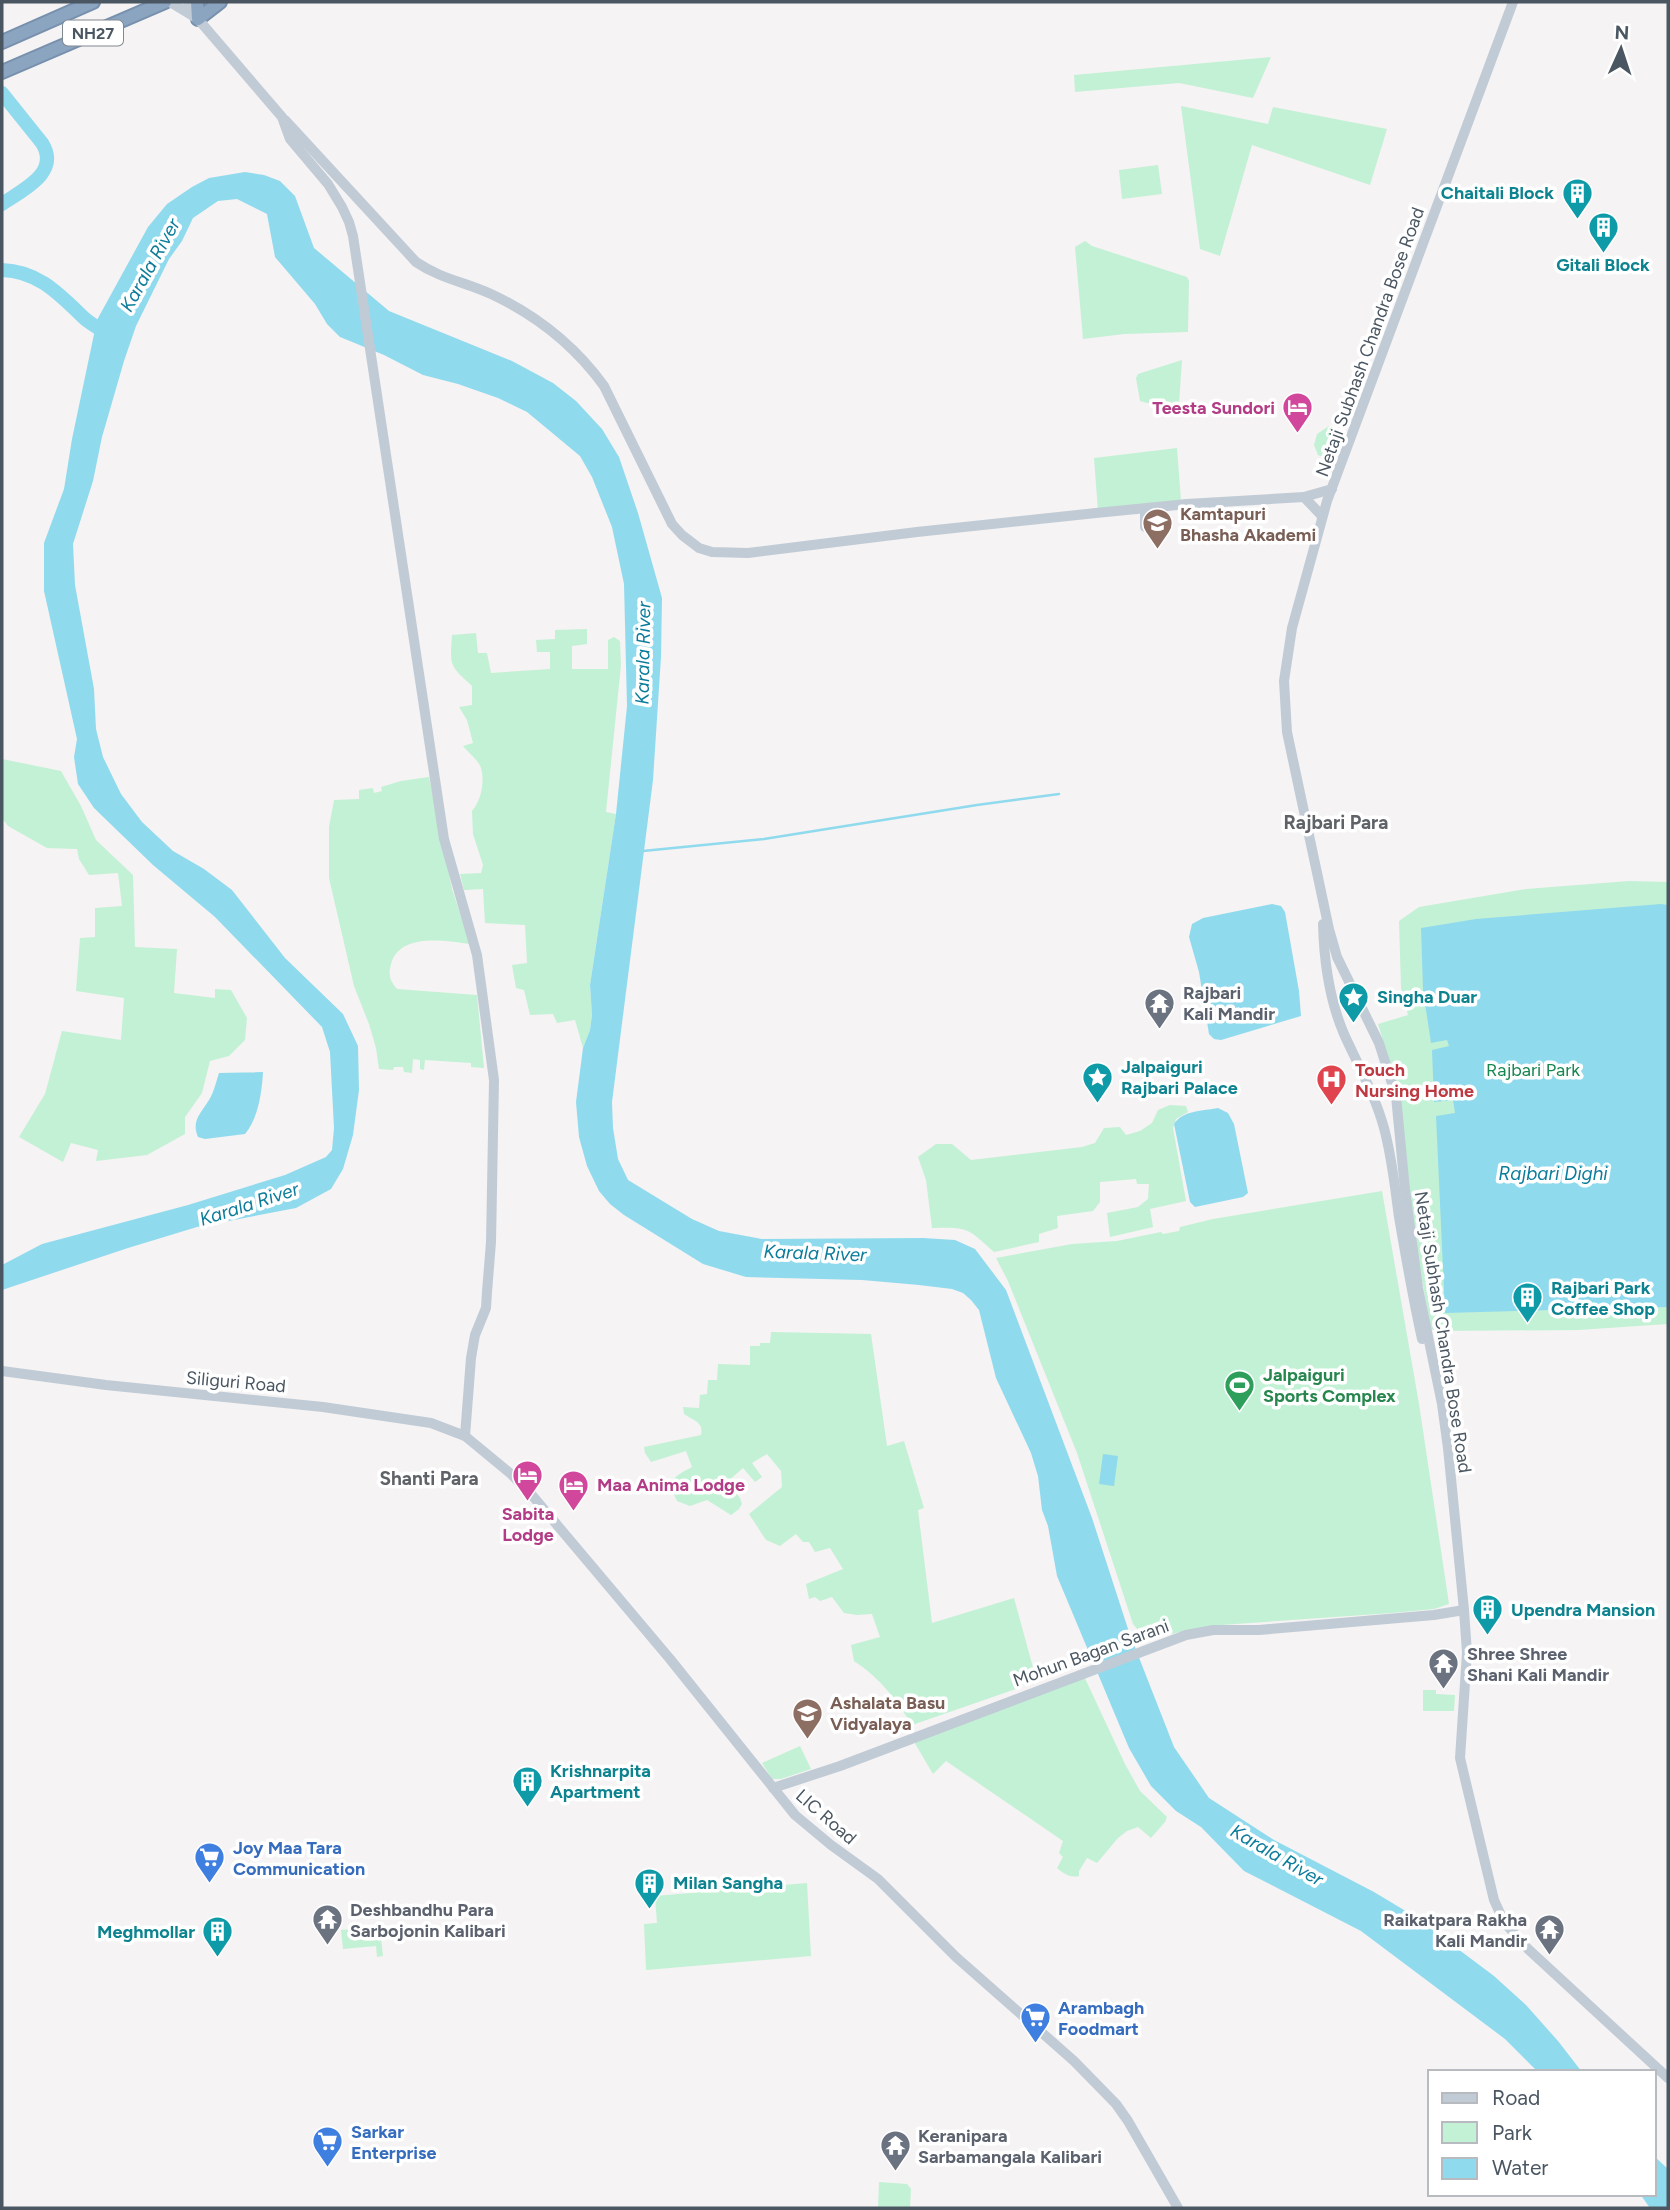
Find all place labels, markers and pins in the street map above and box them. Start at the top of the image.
building icon: Chaitali Block [1560,176,1594,220]
place label: Chaitali Block [1441,182,1554,204]
building icon: Gitali Block [1586,210,1620,254]
place label: Gitali Block [1556,254,1650,276]
hotel icon: Teesta Sundori [1281,391,1315,435]
place label: Teesta Sundori [1152,397,1275,419]
place label: Kamtapuri Bhasha Akademi [1180,503,1316,546]
school or university icon: Kamtapuri Bhasha Akademi [1140,507,1174,551]
place icon: Singha Duar [1337,980,1371,1024]
place label: Rajbari Kali Mandir [1183,982,1275,1025]
temple icon: Rajbari Kali Mandir [1143,986,1177,1030]
place label: Singha Duar [1377,986,1477,1008]
place label: Jalpaiguri Rajbari Palace [1121,1056,1238,1099]
place label: Touch Nursing Home [1355,1059,1474,1102]
place icon: Jalpaiguri Rajbari Palace [1081,1060,1115,1104]
hospital icon: Touch Nursing Home [1315,1063,1349,1107]
place label: Rajbari Park Coffee Shop [1551,1277,1655,1320]
building icon: Rajbari Park Coffee Shop [1511,1281,1545,1325]
place label: Jalpaiguri Sports Complex [1263,1364,1396,1407]
sports icon: Jalpaiguri Sports Complex [1223,1368,1257,1412]
hotel icon: Sabita Lodge [511,1459,545,1503]
hotel icon: Maa Anima Lodge [557,1468,591,1512]
place label: Maa Anima Lodge [597,1474,745,1496]
place label: Sabita Lodge [502,1503,554,1546]
building icon: Upendra Mansion [1471,1593,1505,1637]
place label: Upendra Mansion [1511,1599,1655,1621]
place label: Shree Shree Shani Kali Mandir [1467,1643,1609,1686]
temple icon: Shree Shree Shani Kali Mandir [1427,1647,1461,1691]
place label: Ashalata Basu Vidyalaya [830,1692,945,1735]
school or university icon: Ashalata Basu Vidyalaya [790,1696,824,1740]
place label: Krishnarpita Apartment [550,1760,651,1803]
building icon: Krishnarpita Apartment [510,1764,544,1808]
place label: Joy Maa Tara Communication [233,1837,365,1880]
supermarket icon: Joy Maa Tara Communication [193,1841,227,1885]
building icon: Milan Sangha [633,1866,667,1910]
place label: Milan Sangha [673,1872,783,1894]
place label: Deshbandhu Para Sarbojonin Kalibari [350,1899,506,1942]
temple icon: Deshbandhu Para Sarbojonin Kalibari [310,1903,344,1947]
place label: Raikatpara Rakha Kali Mandir [1383,1909,1527,1952]
temple icon: Raikatpara Rakha Kali Mandir [1533,1913,1567,1957]
building icon: Meghmollar [201,1915,235,1959]
place label: Meghmollar [97,1921,195,1943]
place label: Arambagh Foodmart [1058,1997,1144,2040]
supermarket icon: Arambagh Foodmart [1018,2001,1052,2045]
place label: Sarkar Enterprise [351,2121,436,2164]
supermarket icon: Sarkar Enterprise [311,2125,345,2169]
place label: Keranipara Sarbamangala Kalibari [918,2125,1102,2168]
temple icon: Keranipara Sarbamangala Kalibari [878,2129,912,2173]

